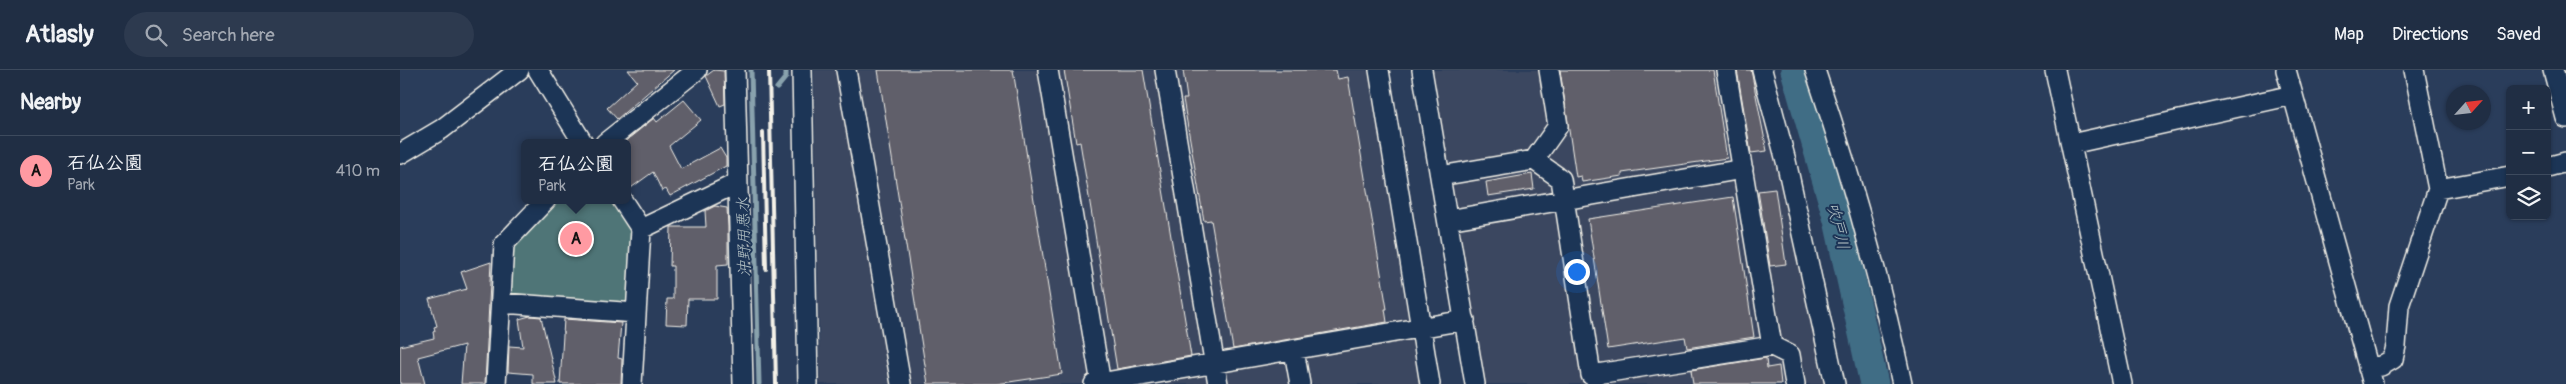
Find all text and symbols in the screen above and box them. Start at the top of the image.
search box [124,12,474,57]
text: Atlasly [25,20,94,49]
icon: search [142,21,170,49]
text: Search here [182,23,275,47]
text: Map [2334,23,2364,46]
text: Directions [2392,23,2468,46]
text: Saved [2496,23,2541,46]
north arrow [2446,85,2491,130]
map controls [2506,85,2551,220]
button: + [2506,85,2551,130]
text: Nearby [20,89,81,116]
button: − [2506,130,2551,175]
popup [521,139,631,204]
text: 石仏公園 [67,151,143,175]
text: 石仏公園 [538,152,614,176]
text: A [31,161,41,181]
text: 410 m [336,161,380,181]
text: Park [67,175,95,195]
button: layers [2506,175,2551,220]
text: Park [538,176,566,196]
water label: 沖野用悪水 [733,197,755,277]
water label: 吹戸川 [1823,201,1854,252]
pin: A [560,220,592,258]
your location [1564,259,1590,285]

